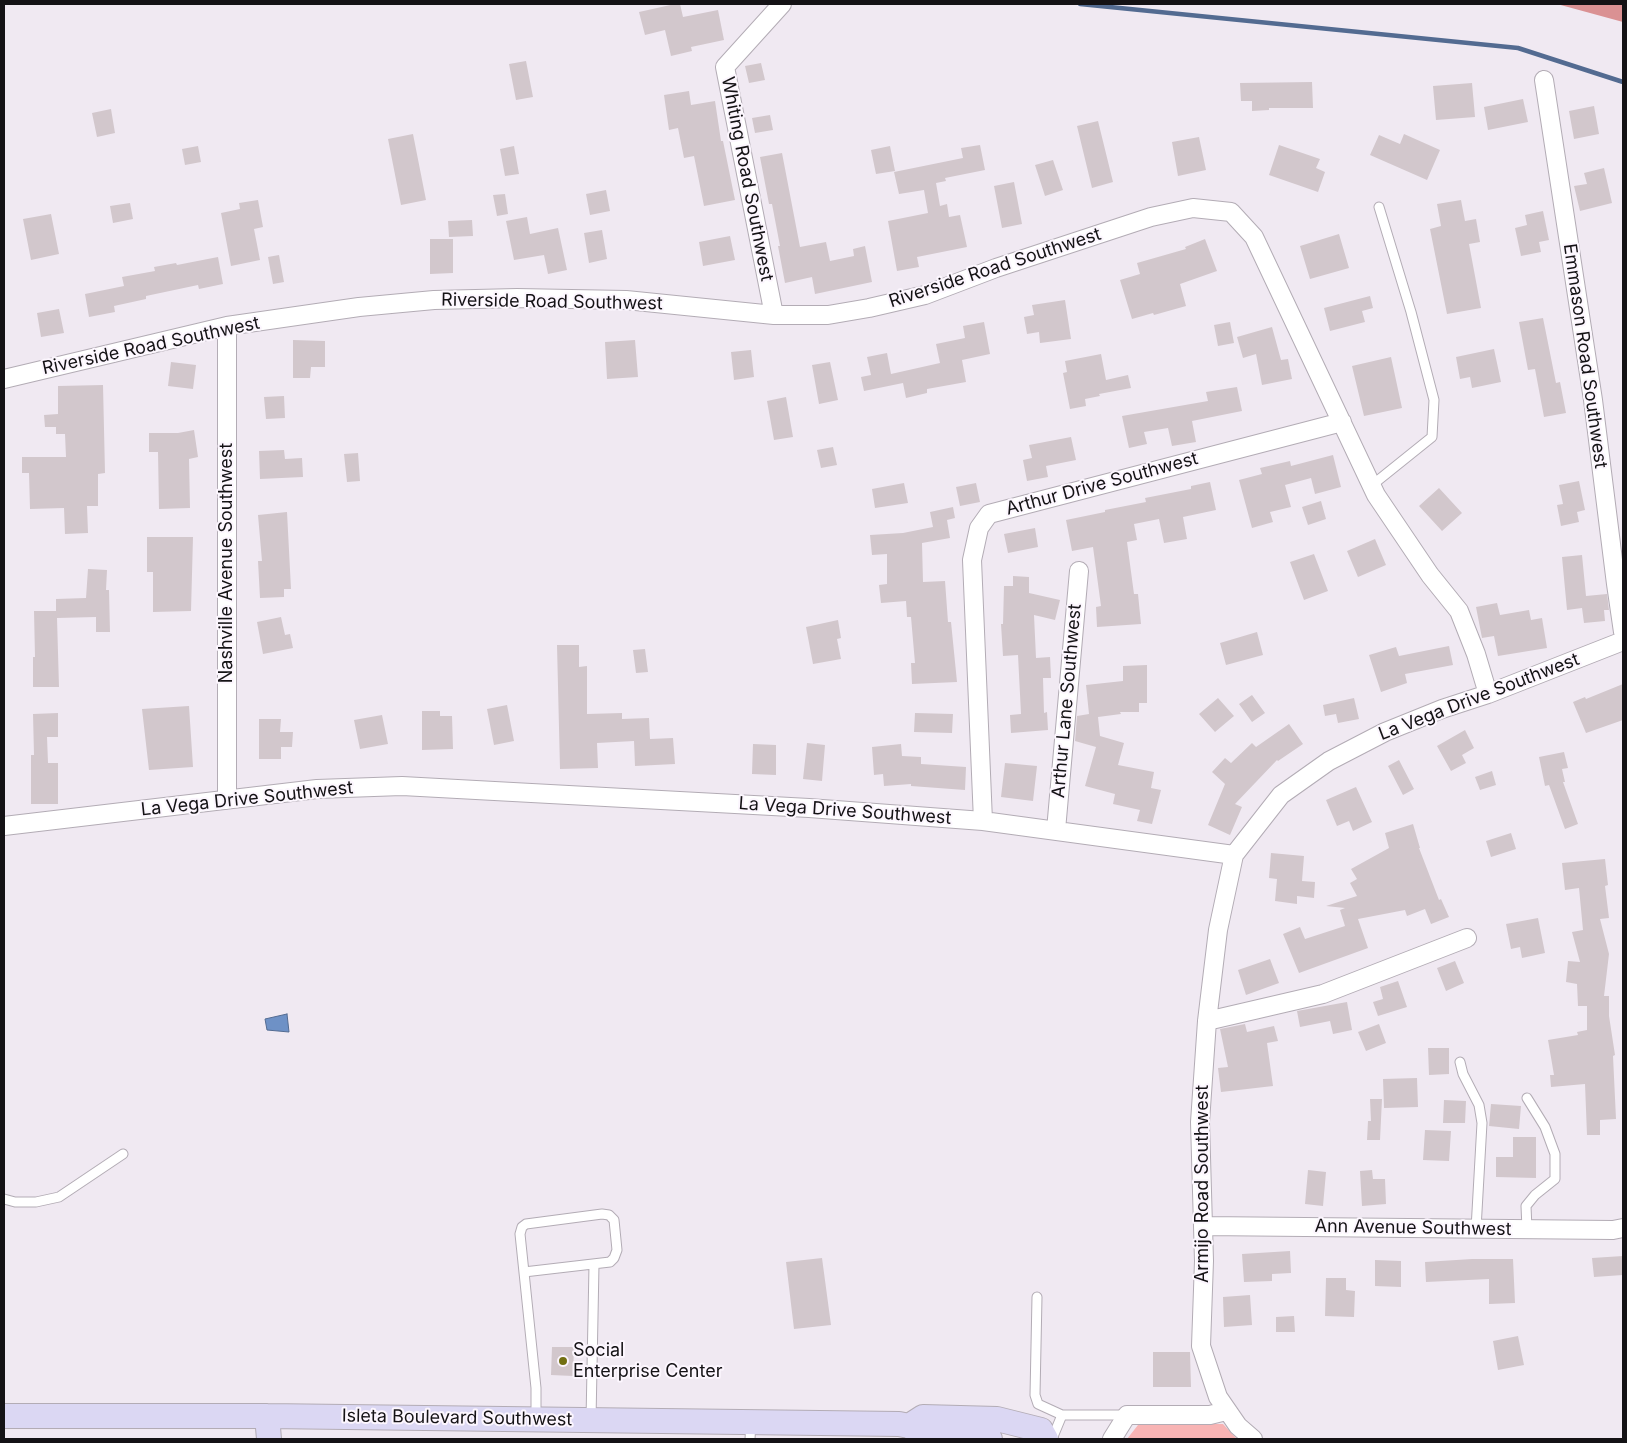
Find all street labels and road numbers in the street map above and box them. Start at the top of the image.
street label: Whiting Road Southwest [717,75,777,283]
street label: Riverside Road Southwest [886,223,1104,313]
street label: Emmason Road Southwest [1559,242,1611,470]
street label: Riverside Road Southwest [441,289,663,315]
street label: Riverside Road Southwest [40,312,262,380]
street label: Nashville Avenue Southwest [216,443,238,683]
street label: Arthur Drive Southwest [1004,448,1200,520]
street label: Arthur Lane Southwest [1048,603,1086,799]
street label: La Vega Drive Southwest [1376,649,1582,745]
street label: La Vega Drive Southwest [140,777,354,821]
street label: La Vega Drive Southwest [738,793,952,829]
street label: Armijo Road Southwest [1192,1085,1214,1283]
street label: Ann Avenue Southwest [1314,1215,1512,1241]
street label: Isleta Boulevard Southwest [342,1405,572,1431]

